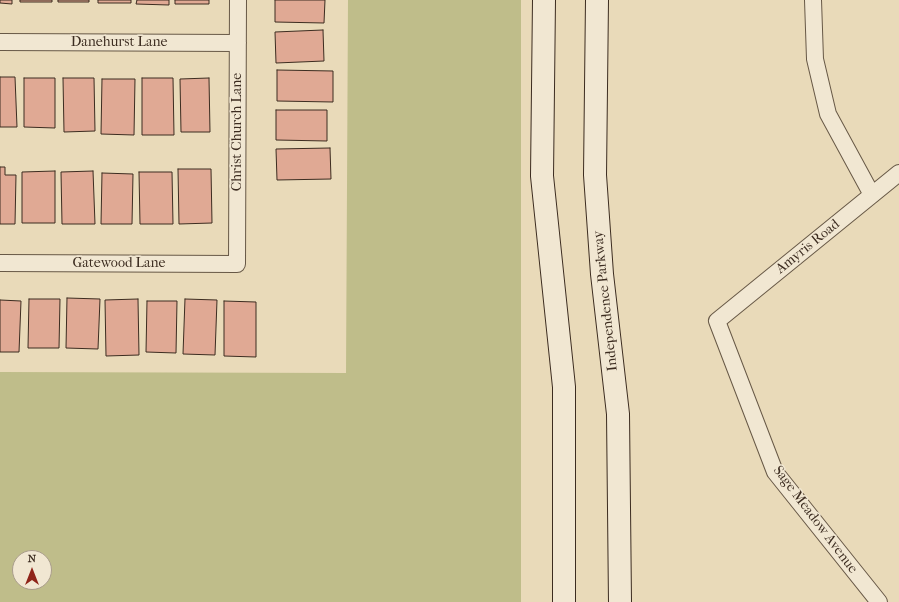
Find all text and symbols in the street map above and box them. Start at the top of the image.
street label: Danehurst Lane [71,35,167,51]
street label: Christ Church Lane [230,73,246,191]
street label: Amyris Road [773,216,843,278]
street label: Independence Parkway [590,230,622,372]
street label: Gatewood Lane [72,256,166,272]
street label: Sage Meadow Avenue [769,463,861,577]
north arrow [12,550,52,590]
text: N [28,552,36,565]

